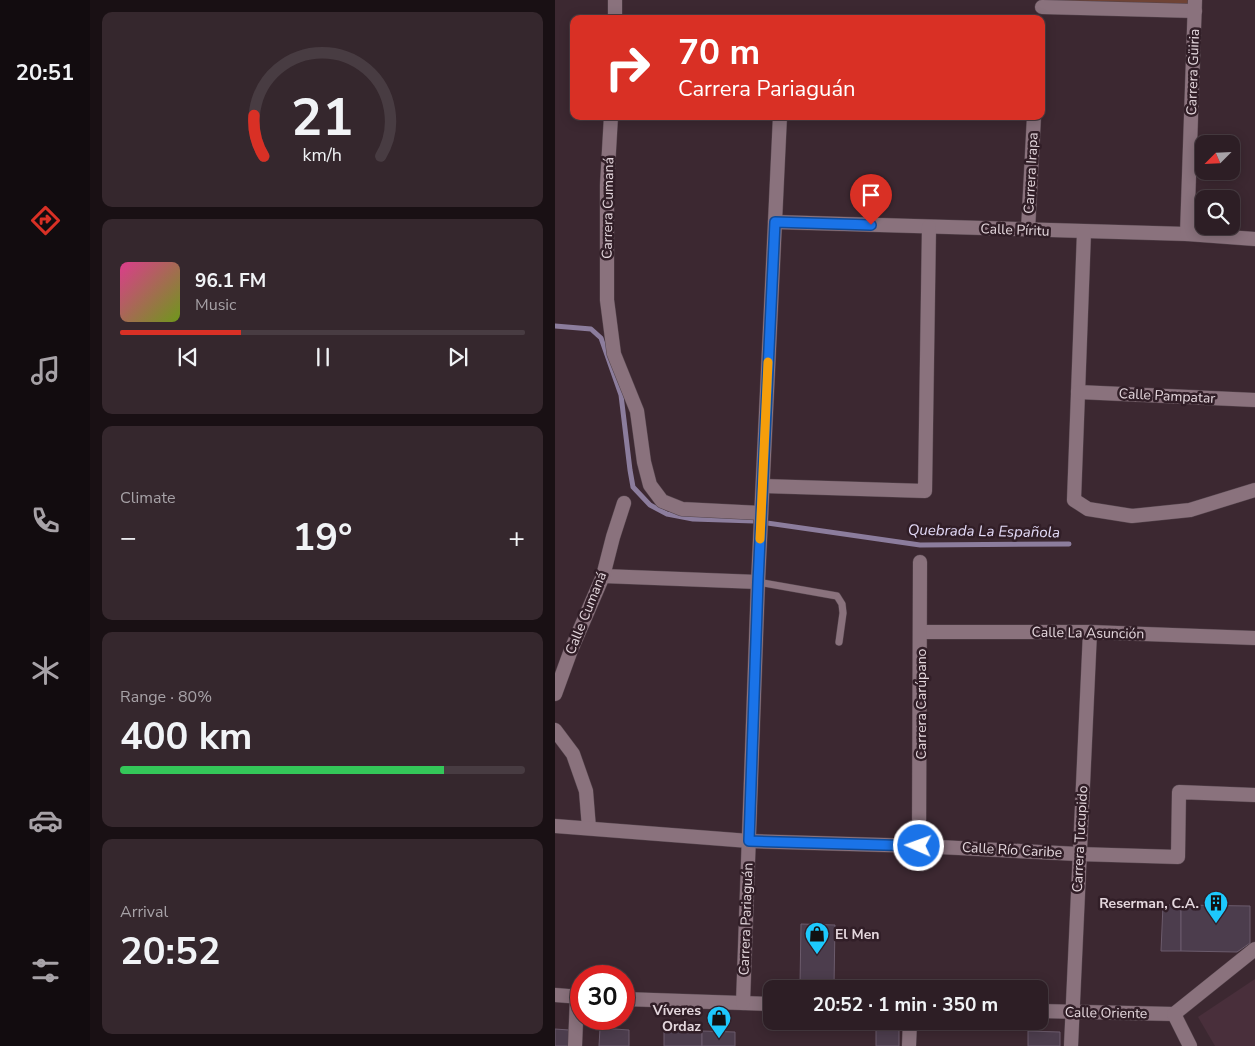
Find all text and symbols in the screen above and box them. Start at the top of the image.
street label: Carrera Güiria [1182,28,1204,116]
text: 70 m [678,29,760,76]
icon: right [595,35,660,100]
text: 20:51 [16,58,74,88]
text: Carrera Pariaguán [678,74,856,104]
text: 21 [291,82,354,153]
street label: Carrera Irapa [1019,132,1043,214]
north arrow [1195,135,1240,180]
map controls [1195,135,1240,235]
text: km/h [303,143,342,167]
street label: Carrera Cumaná [598,157,618,259]
pin [850,174,892,225]
icon: arrive [857,181,885,209]
button: search [1195,190,1240,235]
icon: directions [28,203,63,238]
street label: Calle Píritu [980,219,1050,241]
text: 96.1 FM [195,268,266,294]
text: Music [195,294,236,316]
icon: previous [174,343,202,371]
icon: pause [309,343,337,371]
icon: next [444,343,472,371]
icon: music [28,353,63,388]
street label: Calle Pampatar [1118,384,1216,408]
text: Climate [120,487,175,509]
icon: phone [28,503,63,538]
text: 19° [292,512,353,563]
text: − [120,519,137,557]
text: + [508,519,525,557]
water label: Quebrada La Española [908,520,1060,542]
street label: Calle Cumaná [561,569,611,657]
street label: Calle La Asunción [1032,623,1144,643]
street label: Carrera Carúpano [912,648,931,759]
icon: climate [28,653,63,688]
text: Range · 80% [120,686,212,708]
text: 400 km [120,711,252,762]
street label: Carrera Tucupido [1068,785,1092,893]
icon: car [28,803,63,838]
position arrow [892,819,944,871]
street label: Calle Río Caribe [961,838,1063,862]
street label: Carrera Pariaguán [735,862,757,976]
building icon: Reserman, C.A. [1203,890,1229,924]
place label: Reserman, C.A. [1099,894,1199,913]
text: Arrival [120,901,168,923]
shop icon: El Men [804,921,830,955]
place label: El Men [835,925,880,944]
text: 20:52 [120,926,221,977]
icon: filters [28,953,63,988]
speed limit sign: 30 [570,965,635,1030]
text: 20:52 · 1 min · 350 m [813,992,998,1018]
place label: Víveres Ordaz [652,1001,701,1036]
street label: Calle Oriente [1065,1003,1147,1023]
shop icon: Víveres Ordaz [706,1005,732,1039]

